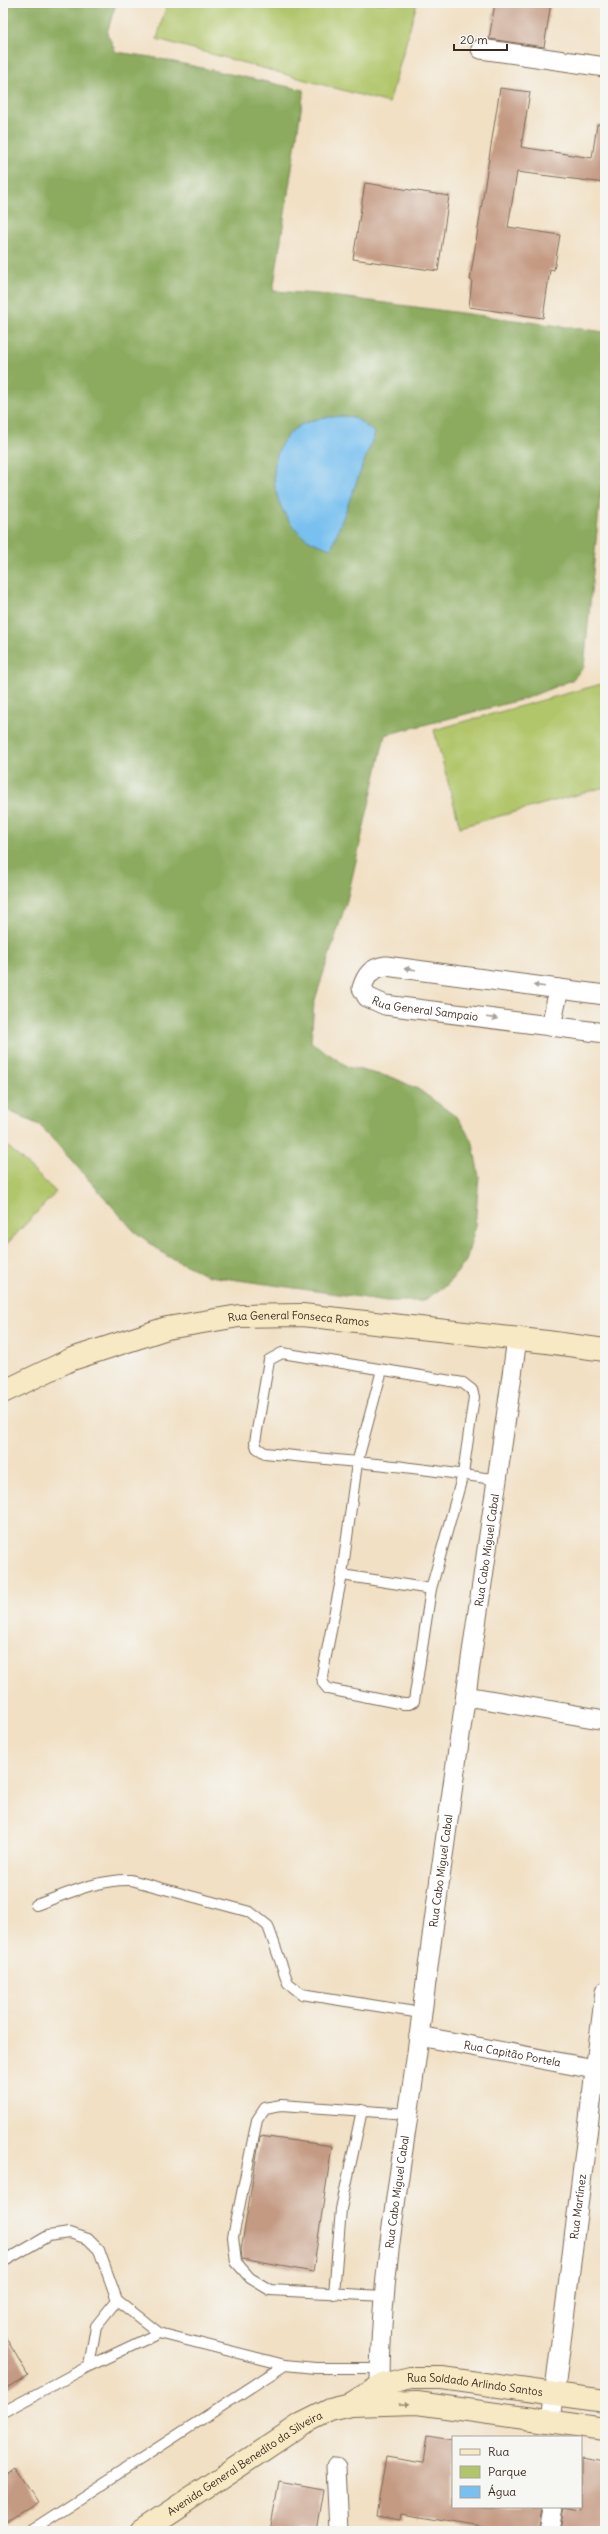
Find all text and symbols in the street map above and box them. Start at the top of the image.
scale bar [454,26,507,52]
text: 20 m [460,32,488,47]
one-way arrow [404,966,416,973]
one-way arrow [533,983,545,989]
street label: Rua General Sampaio [370,993,479,1024]
one-way arrow [486,1015,498,1022]
street label: Rua General Fonseca Ramos [227,1308,370,1329]
street label: Rua Cabo Miguel Cabal [472,1493,502,1607]
street label: Rua Cabo Miguel Cabal [426,1814,456,1928]
street label: Rua Capitão Portela [463,2038,562,2070]
street label: Rua Cabo Miguel Cabal [382,2135,412,2249]
street label: Rua Martínez [567,2173,589,2240]
street label: Rua Soldado Arlindo Santos [407,2371,544,2399]
one-way arrow [398,2401,411,2407]
street label: Avenida General Benedito da Silveira [165,2408,325,2519]
legend [452,2436,582,2508]
text: Rua [488,2444,510,2459]
text: Parque [488,2464,527,2479]
text: Água [488,2484,516,2499]

